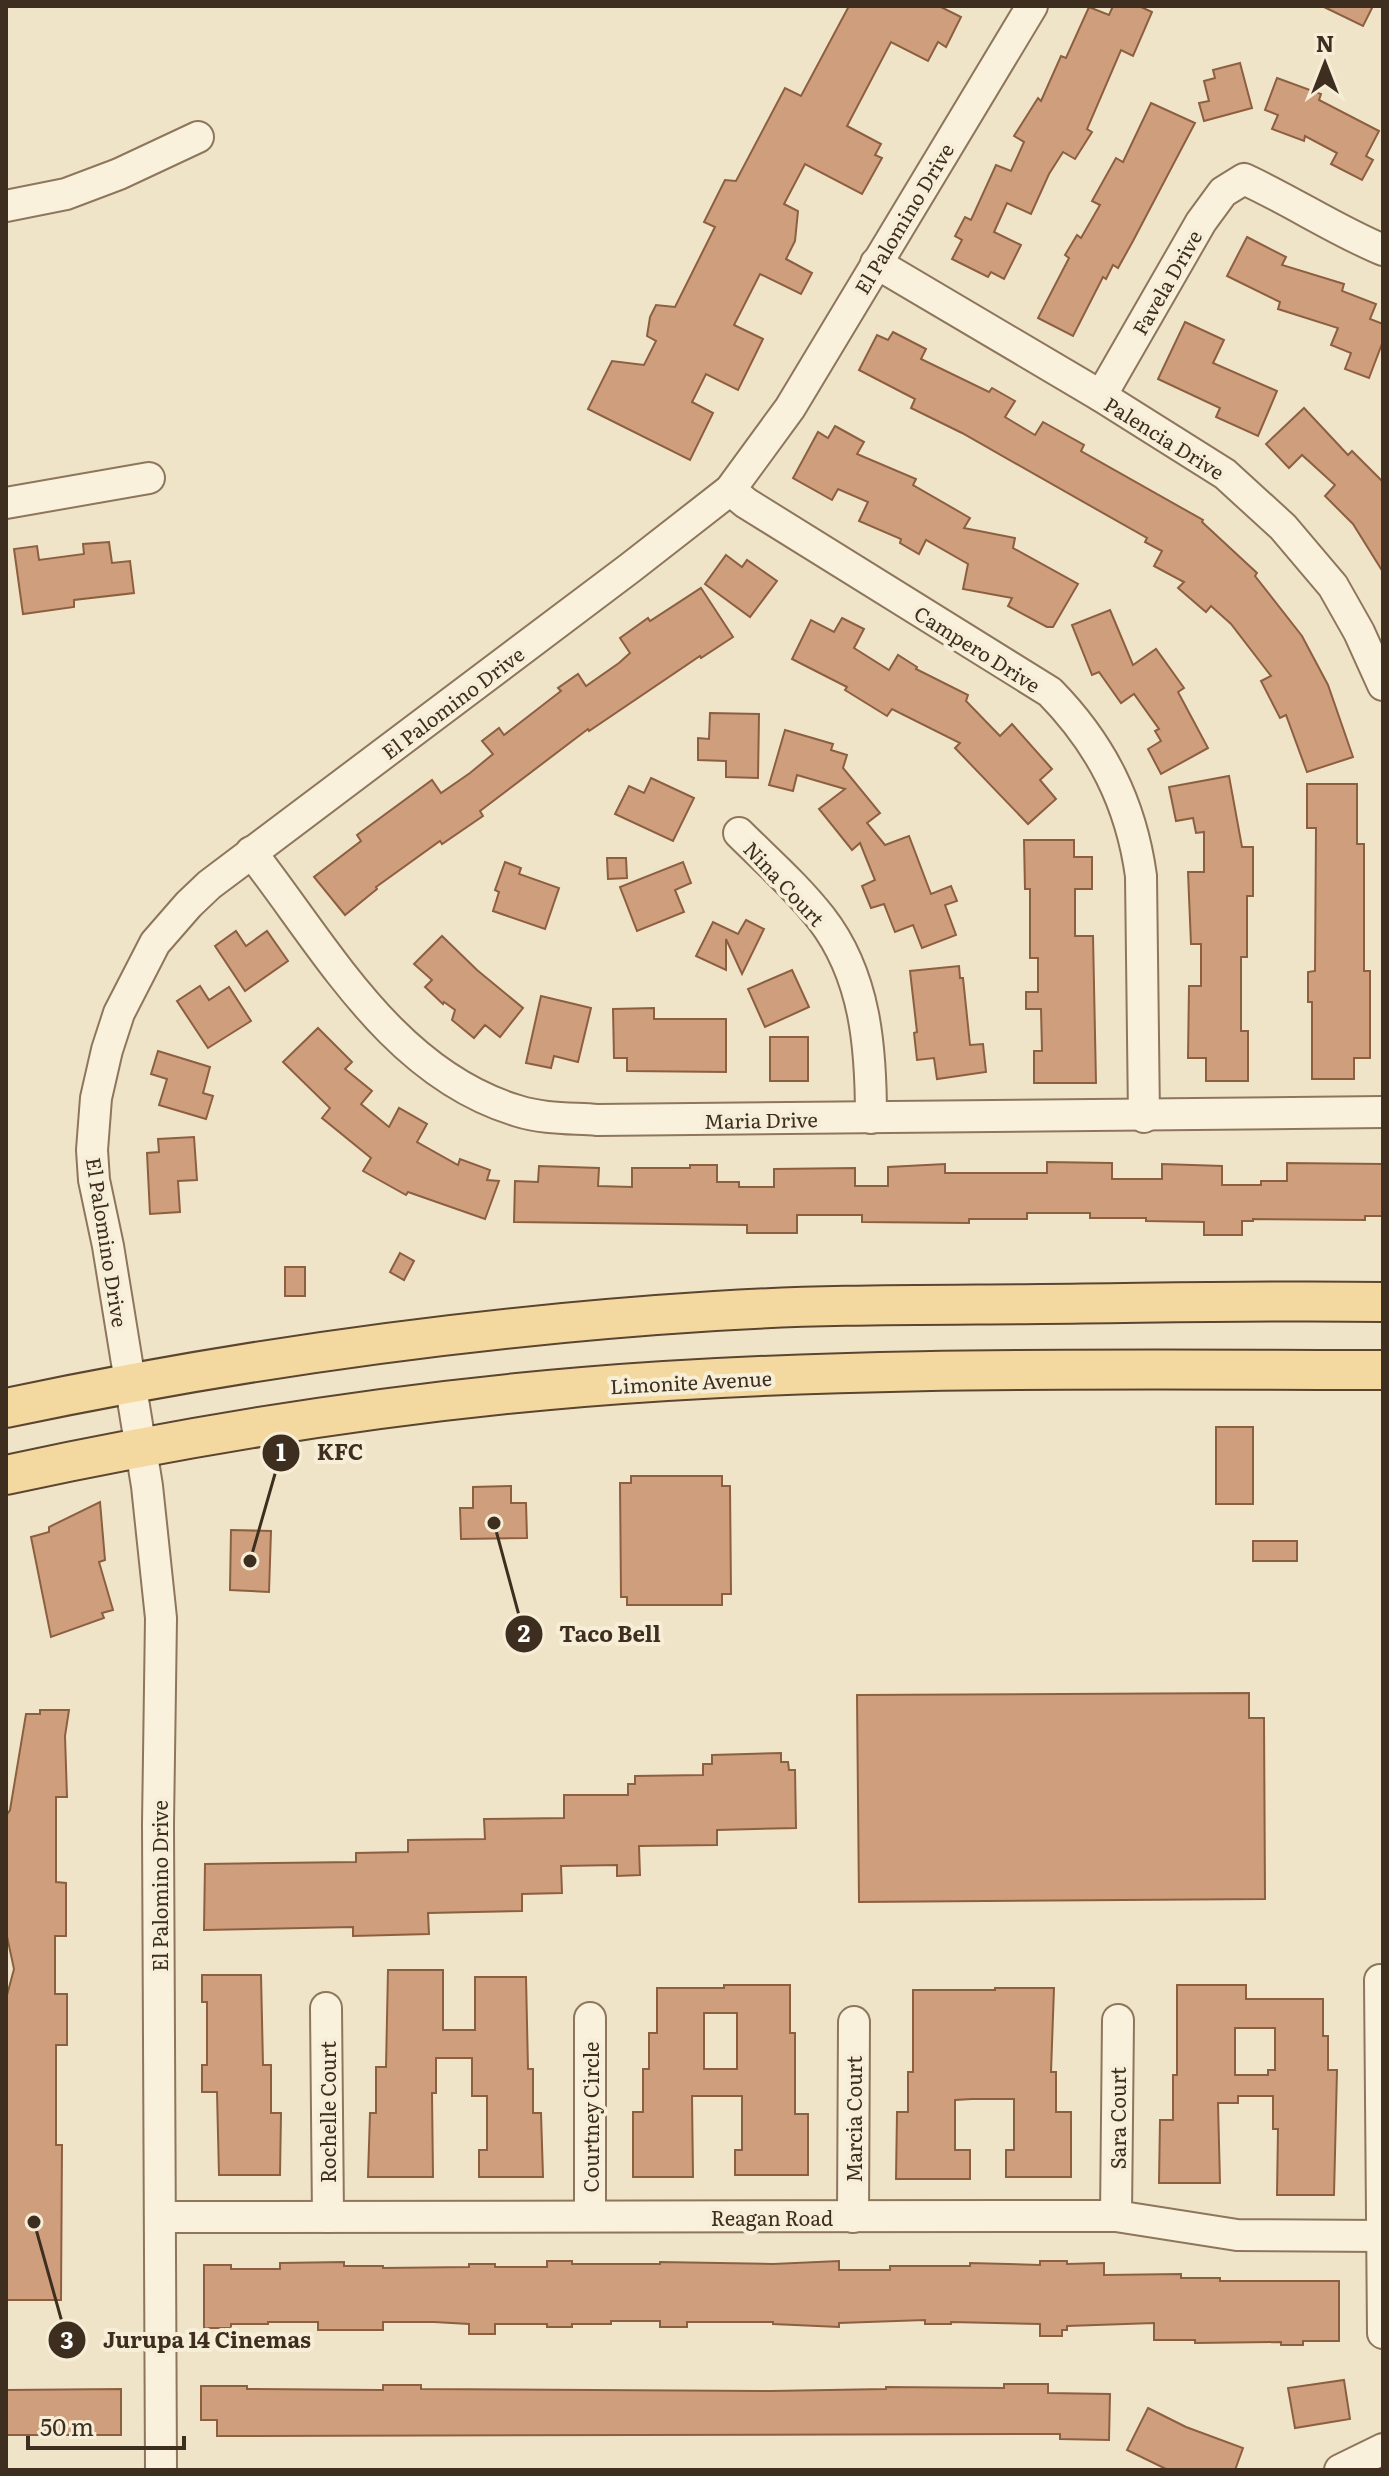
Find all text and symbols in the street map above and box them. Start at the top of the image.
north arrow [1285,24,1365,104]
text: N [1316,26,1334,59]
street label: El Palomino Drive [846,137,960,299]
street label: Favela Drive [1124,224,1208,340]
street label: Palencia Drive [1099,388,1231,486]
street label: Campero Drive [909,597,1047,699]
street label: El Palomino Drive [374,638,530,766]
street label: Nina Court [738,834,832,932]
street label: Maria Drive [704,1103,818,1135]
street label: El Palomino Drive [80,1155,136,1329]
street label: Limonite Avenue [609,1362,773,1400]
callout: KFC [261,1430,380,1476]
text: 1 [276,1433,286,1468]
text: KFC [317,1434,363,1467]
callout: Taco Bell [504,1611,677,1657]
text: 2 [518,1614,531,1649]
text: Taco Bell [559,1616,661,1649]
street label: El Palomino Drive [144,1800,174,1972]
street label: Rochelle Court [312,2041,342,2183]
street label: Courtney Circle [575,2042,605,2192]
street label: Marcia Court [838,2056,868,2182]
street label: Sara Court [1102,2067,1132,2169]
street label: Reagan Road [711,2202,833,2232]
callout: Jurupa 14 Cinemas [47,2317,327,2363]
text: 3 [60,2321,74,2356]
text: Jurupa 14 Cinemas [103,2322,311,2355]
scale bar [28,2400,184,2450]
text: 50 m [40,2408,94,2443]

